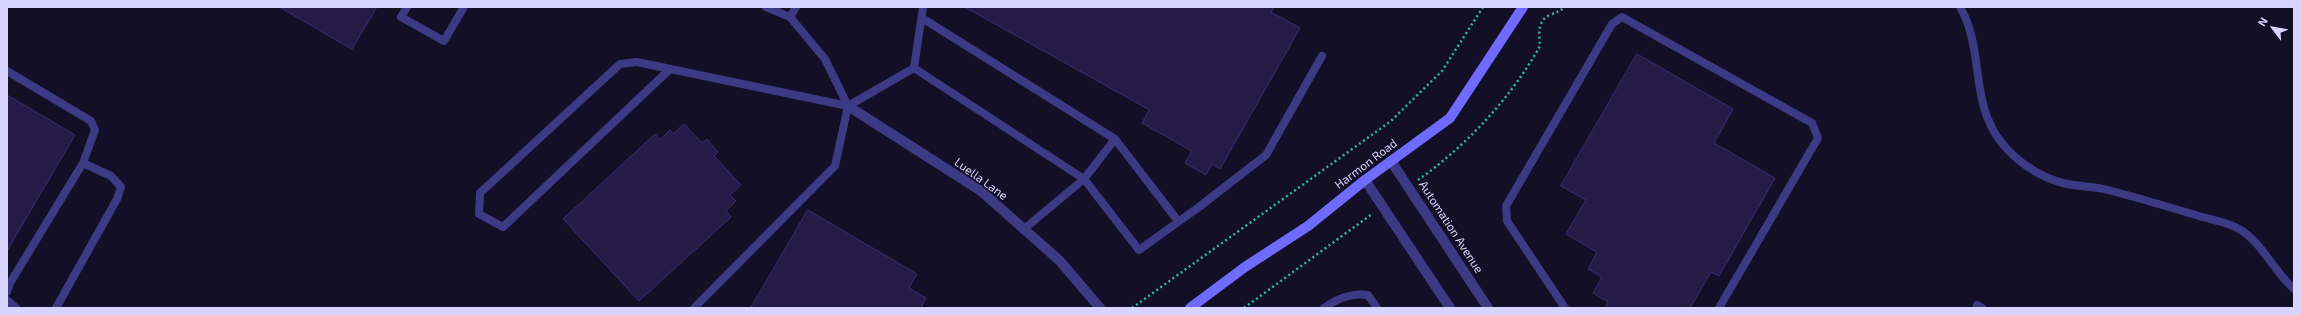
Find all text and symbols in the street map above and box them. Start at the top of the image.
north arrow [2253,8,2293,48]
text: N [2255,15,2270,28]
street label: Harmon Road [1332,136,1400,192]
street label: Luella Lane [952,155,1010,203]
street label: Automation Avenue [1416,178,1486,276]

